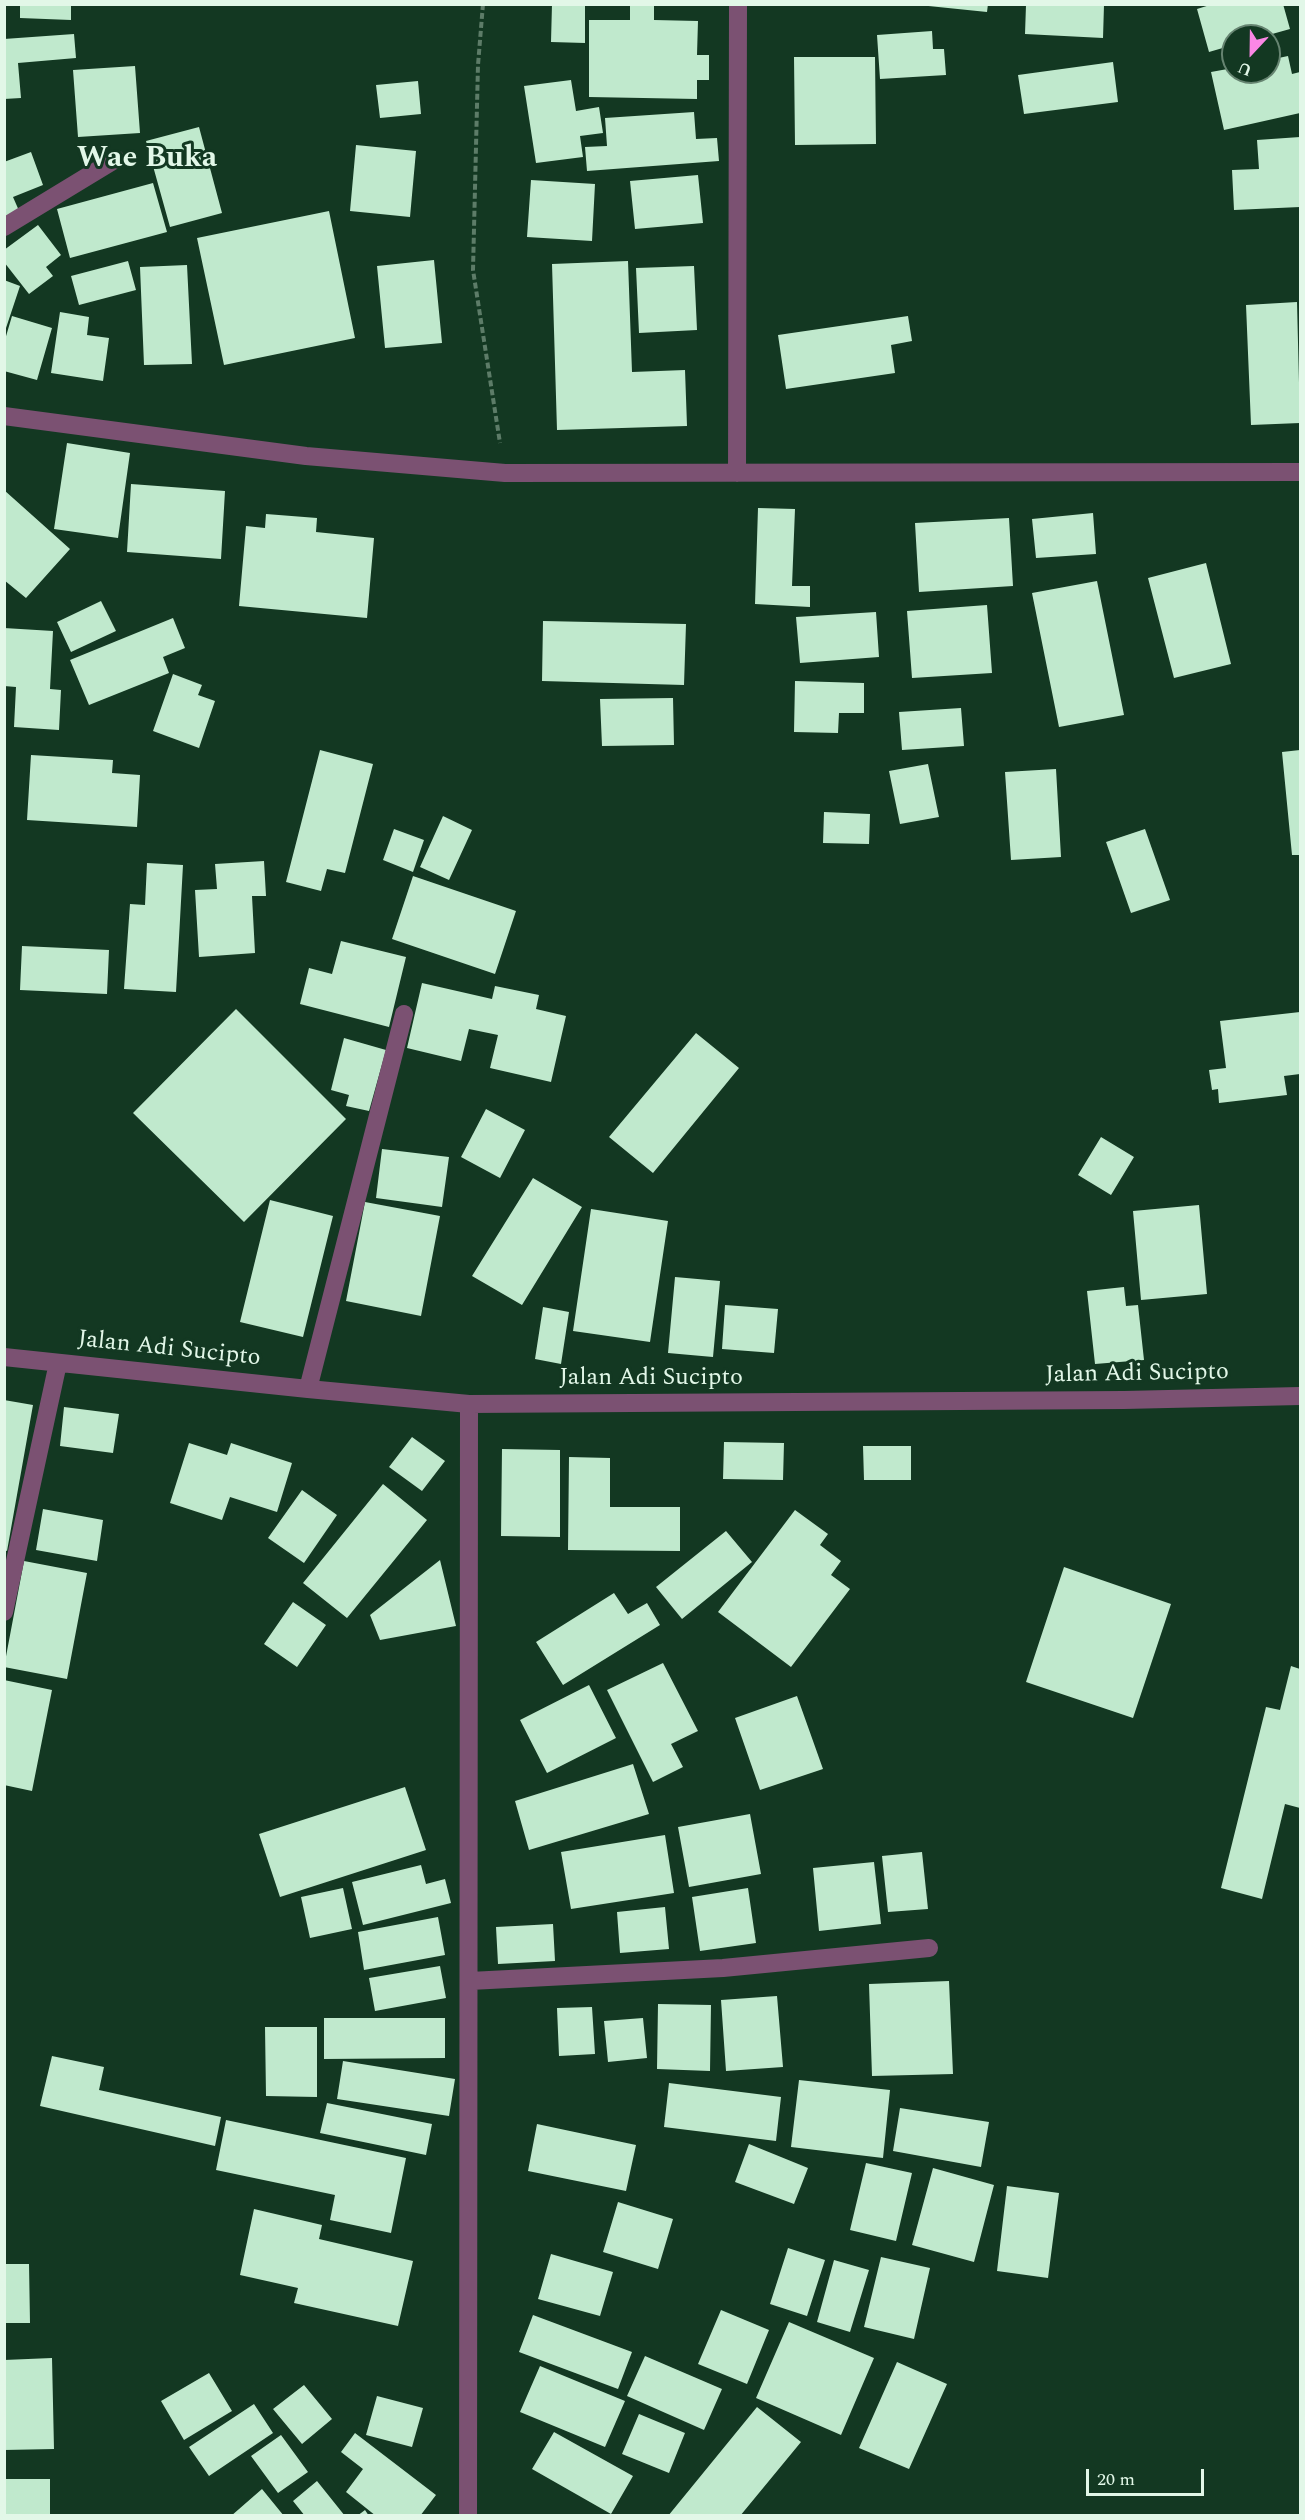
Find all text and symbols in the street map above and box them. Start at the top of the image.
north arrow [1221,24,1281,84]
text: U [1234,55,1256,82]
district label: Wae Buka [77,142,217,178]
street label: Jalan Adi Sucipto [76,1326,262,1374]
street label: Jalan Adi Sucipto [1045,1359,1229,1391]
street label: Jalan Adi Sucipto [559,1365,743,1393]
scale bar [1089,2457,1208,2495]
text: 20 m [1097,2466,1135,2493]

